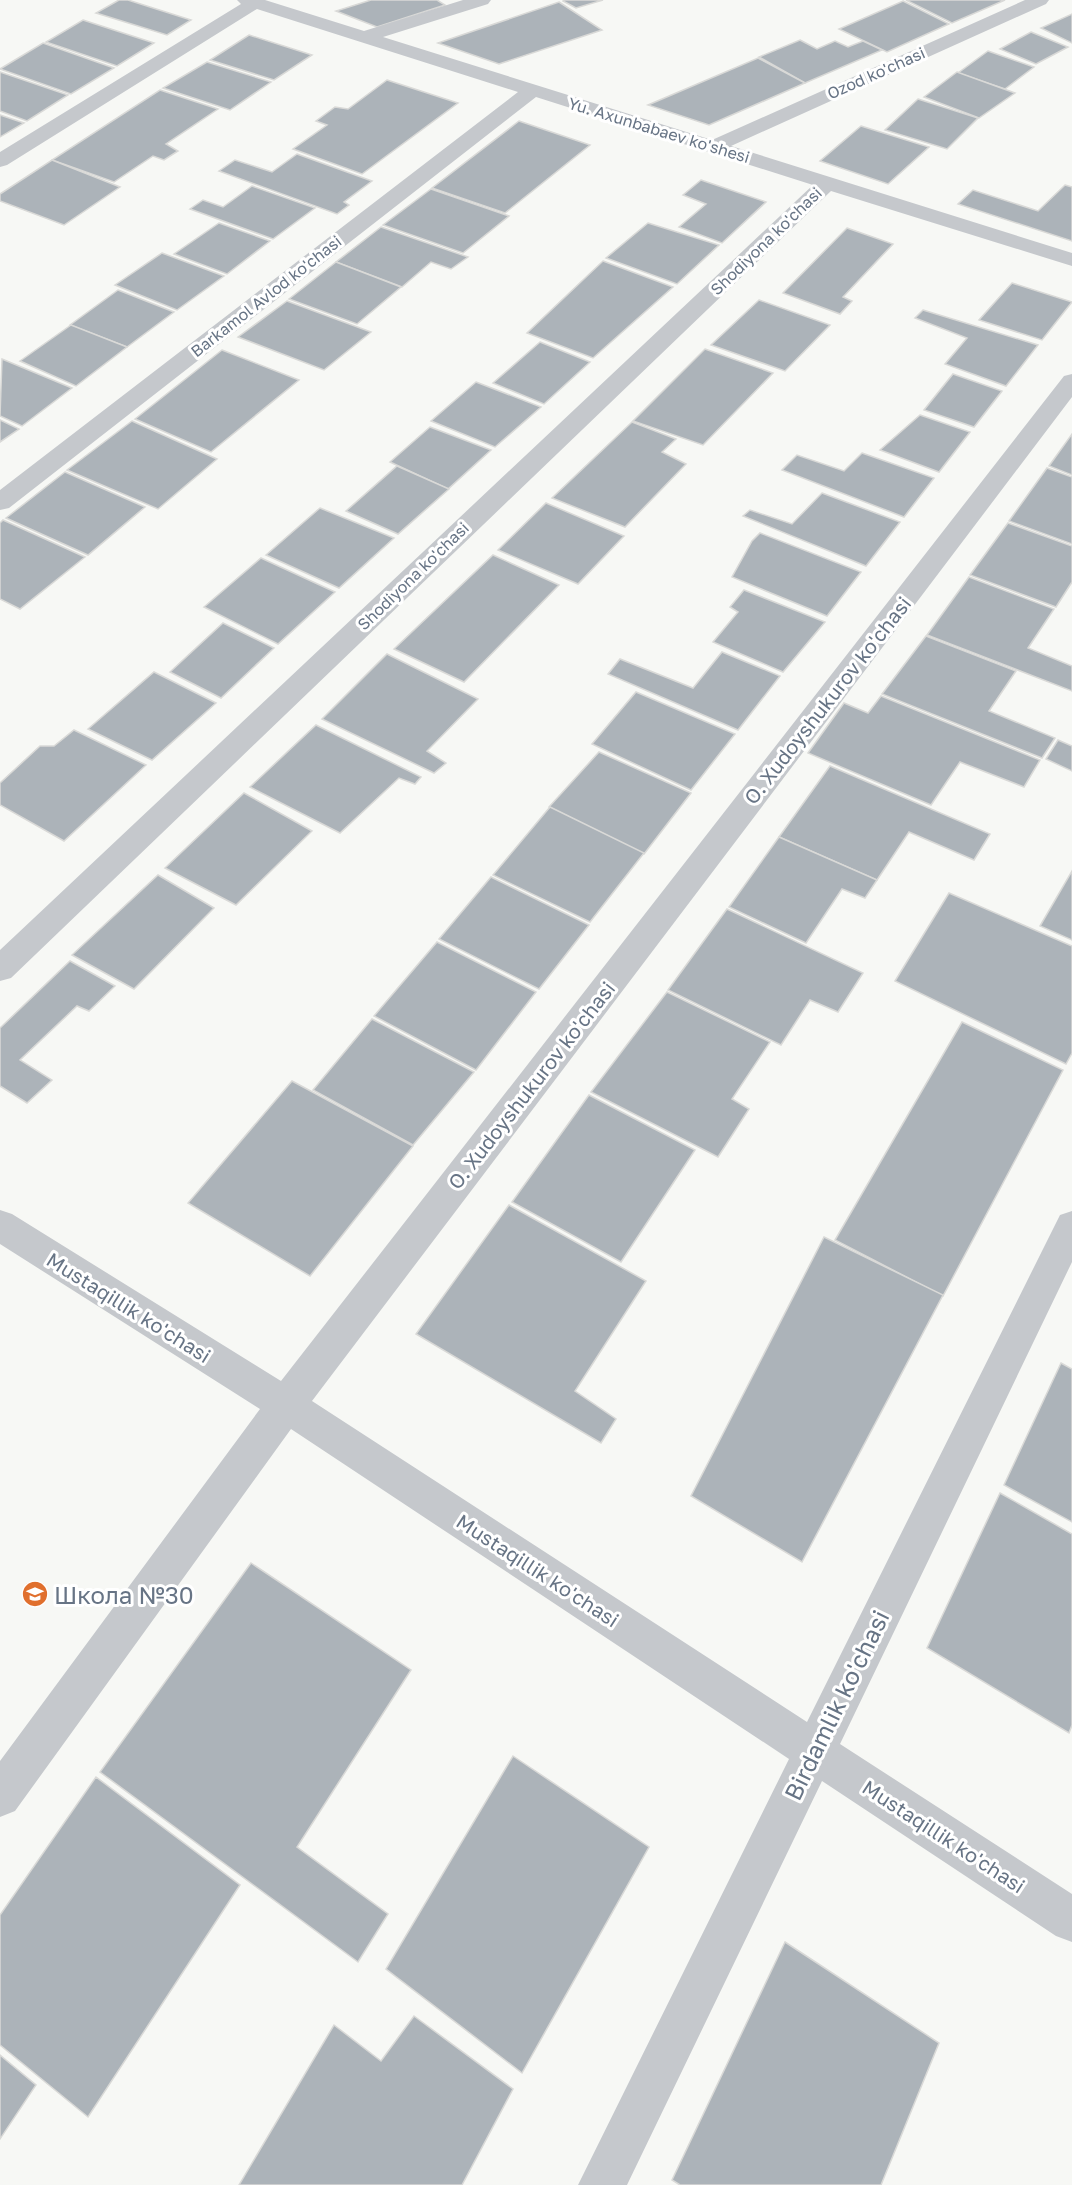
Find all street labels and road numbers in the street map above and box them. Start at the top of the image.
street label: Ozod ko'chasi [824,42,928,104]
street label: Yu. Axunbabaev ko'shesi [566,93,752,167]
street label: Shodiyona ko'chasi [706,183,826,299]
street label: Barkamol Avlod ko'chasi [187,231,345,361]
street label: Shodiyona ko'chasi [353,518,473,634]
street label: O. Xudoyshukurov ko'chasi [739,592,915,808]
street label: O. Xudoyshukurov ko'chasi [443,977,619,1193]
street label: Mustaqillik ko'chasi [43,1247,215,1367]
street label: Mustaqillik ko'chasi [452,1509,624,1631]
street label: Birdamlik ko'chasi [777,1605,895,1805]
street label: Mustaqillik ko'chasi [858,1775,1030,1897]

